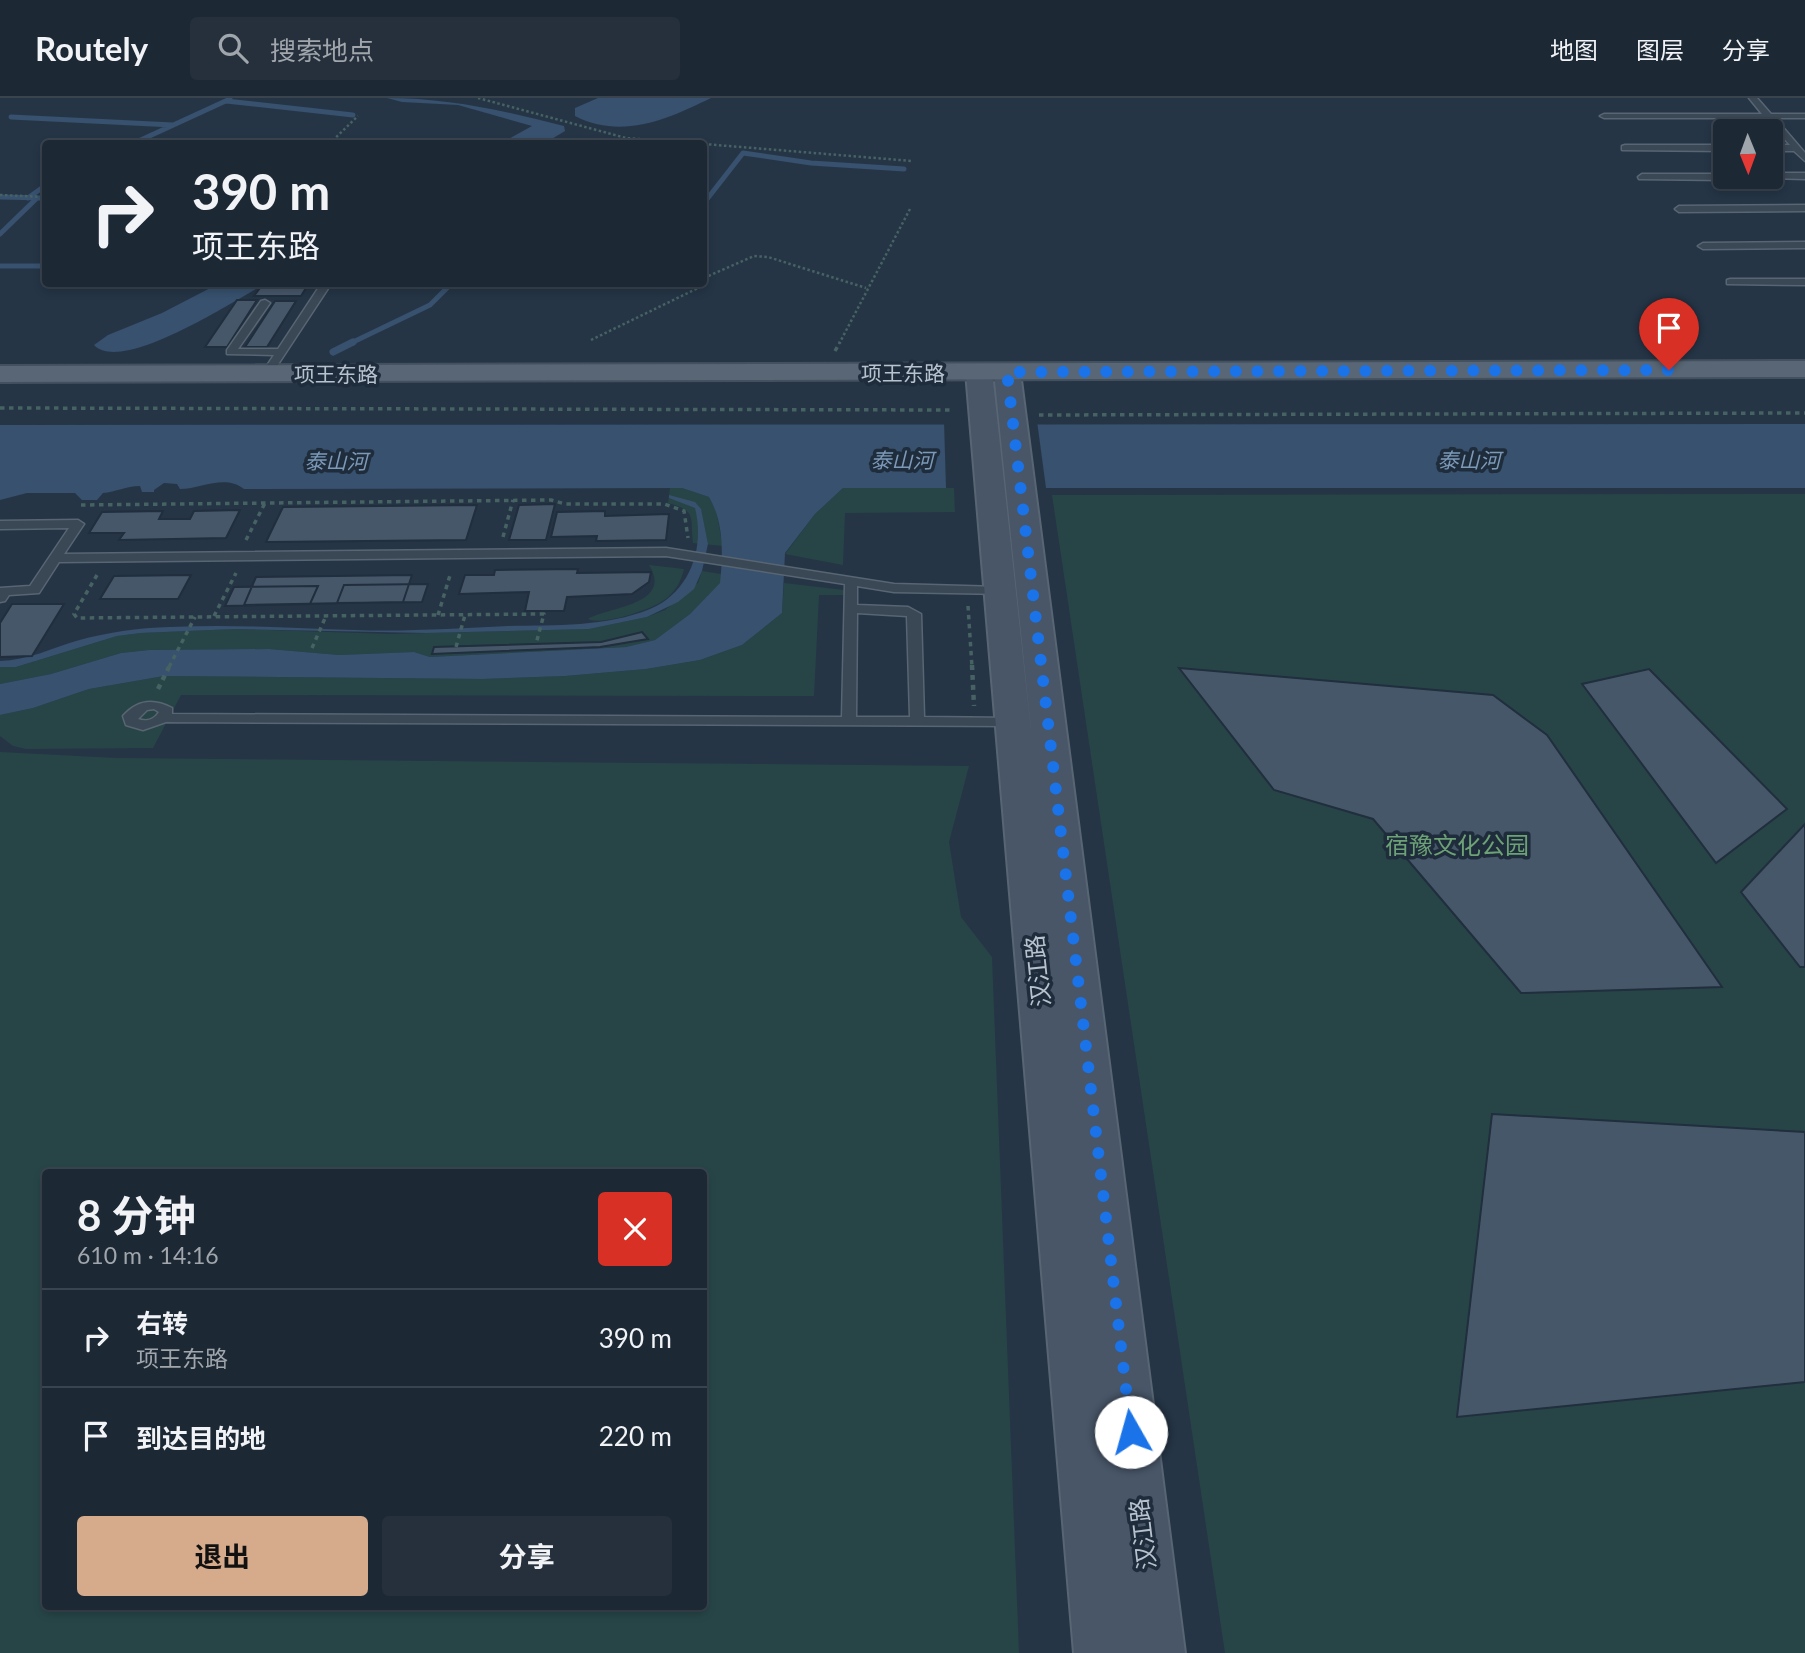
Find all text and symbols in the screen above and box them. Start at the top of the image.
search box [190,17,680,80]
text: Routely [35,28,148,68]
icon: search [214,29,252,67]
text: 搜索地点 [270,34,374,66]
text: 地图 [1550,35,1598,64]
text: 图层 [1636,35,1684,64]
text: 分享 [1722,35,1770,64]
north arrow [1713,119,1783,189]
map controls [1713,119,1783,189]
text: 390 m [192,162,330,220]
icon: right [77,168,168,259]
text: 项王东路 [192,226,320,265]
pin [1639,298,1699,370]
icon: arrive [1650,309,1688,347]
street label: 项王东路 [861,360,945,385]
street label: 项王东路 [294,361,378,386]
water label: 泰山河 [871,447,937,472]
water label: 泰山河 [1438,447,1504,472]
water label: 泰山河 [305,448,371,473]
park label: 宿豫文化公园 [1385,830,1529,859]
street label: 汉江路 [1019,934,1055,1008]
text: 8 分钟 [77,1190,196,1240]
button: close [598,1192,672,1266]
text: 610 m · 14:16 [77,1241,219,1269]
text: 右转 [136,1307,188,1339]
icon: right [77,1319,115,1357]
text: 390 m [599,1322,672,1354]
text: 项王东路 [136,1344,228,1372]
position arrow [1094,1395,1168,1469]
icon: arrive [77,1417,115,1455]
text: 220 m [599,1420,672,1452]
text: 到达目的地 [136,1422,266,1454]
street label: 汉江路 [1123,1497,1161,1571]
button: 退出 [77,1516,368,1596]
button: 分享 [382,1516,672,1596]

